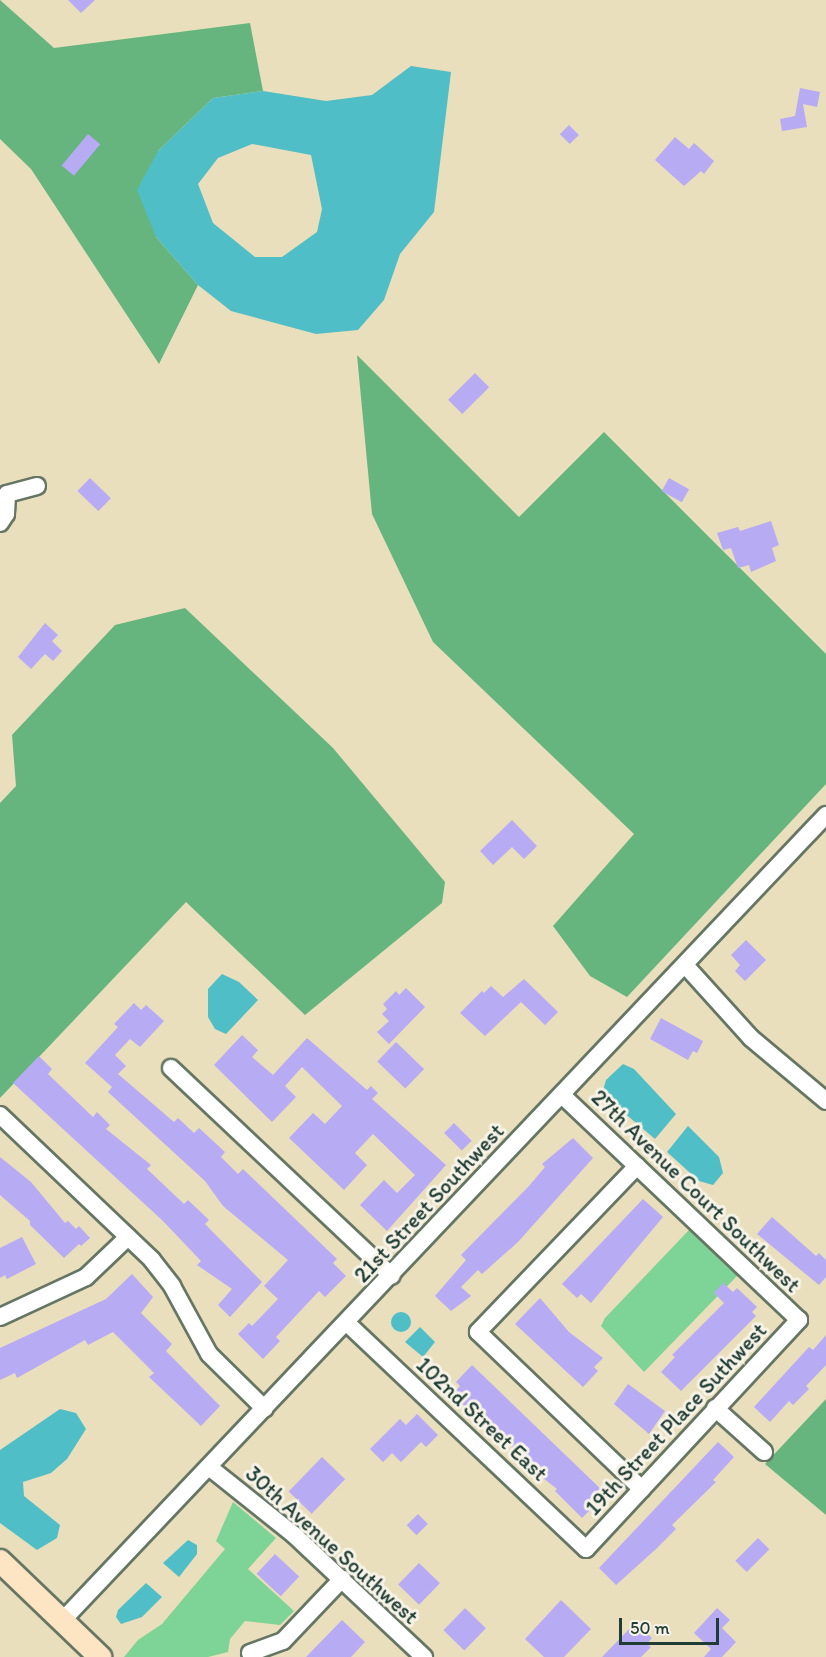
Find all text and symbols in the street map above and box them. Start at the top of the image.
street label: 27th Avenue Court Southwest [587,1085,805,1297]
street label: 21st Street Southwest [349,1118,509,1288]
street label: 19th Street Place Suthwest [580,1318,772,1520]
street label: 102nd Street East [411,1352,553,1486]
street label: 30th Avenue Southwest [240,1461,424,1629]
scale bar [622,1606,722,1644]
text: 50 m [630,1617,670,1639]

